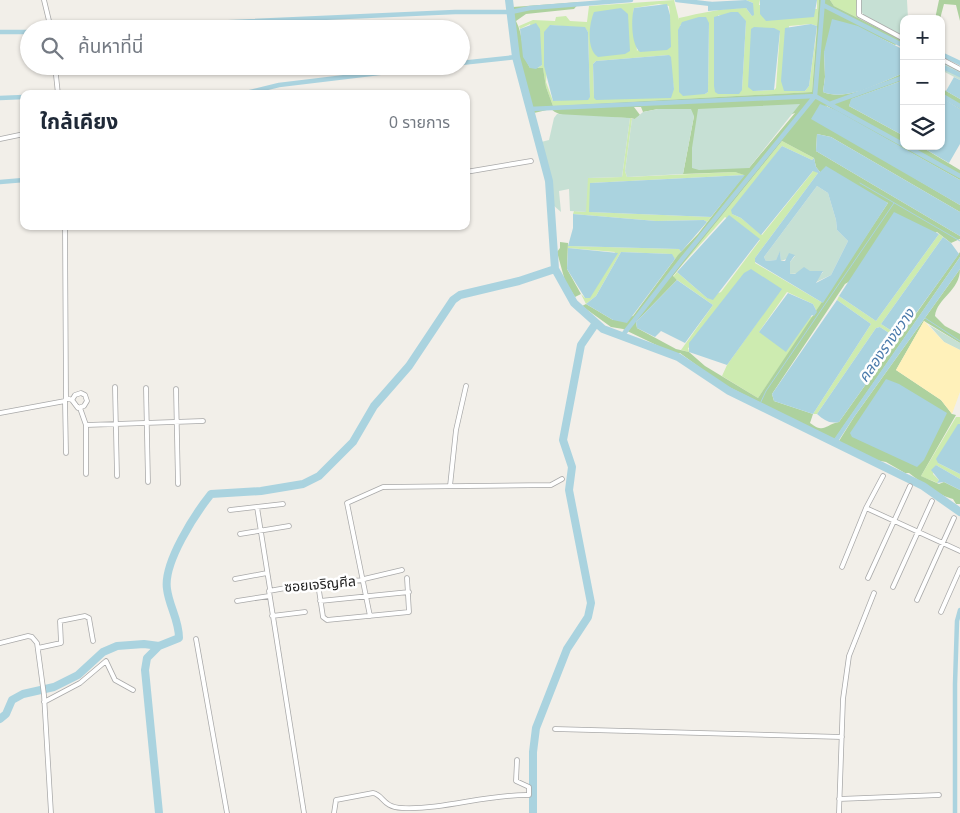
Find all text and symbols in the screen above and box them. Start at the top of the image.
map controls [900,15,945,150]
button: + [900,15,945,60]
search box [20,20,470,75]
icon: search [38,34,66,62]
text: ค้นหาที่นี่ [78,36,143,57]
button: − [900,60,945,105]
button: layers [900,105,945,150]
text: ใกล้เคียง [40,110,118,133]
text: 0 รายการ [389,114,450,131]
water label: คลองรางขวาง [854,304,918,385]
street label: ซอยเจริญศีล [284,573,356,595]

